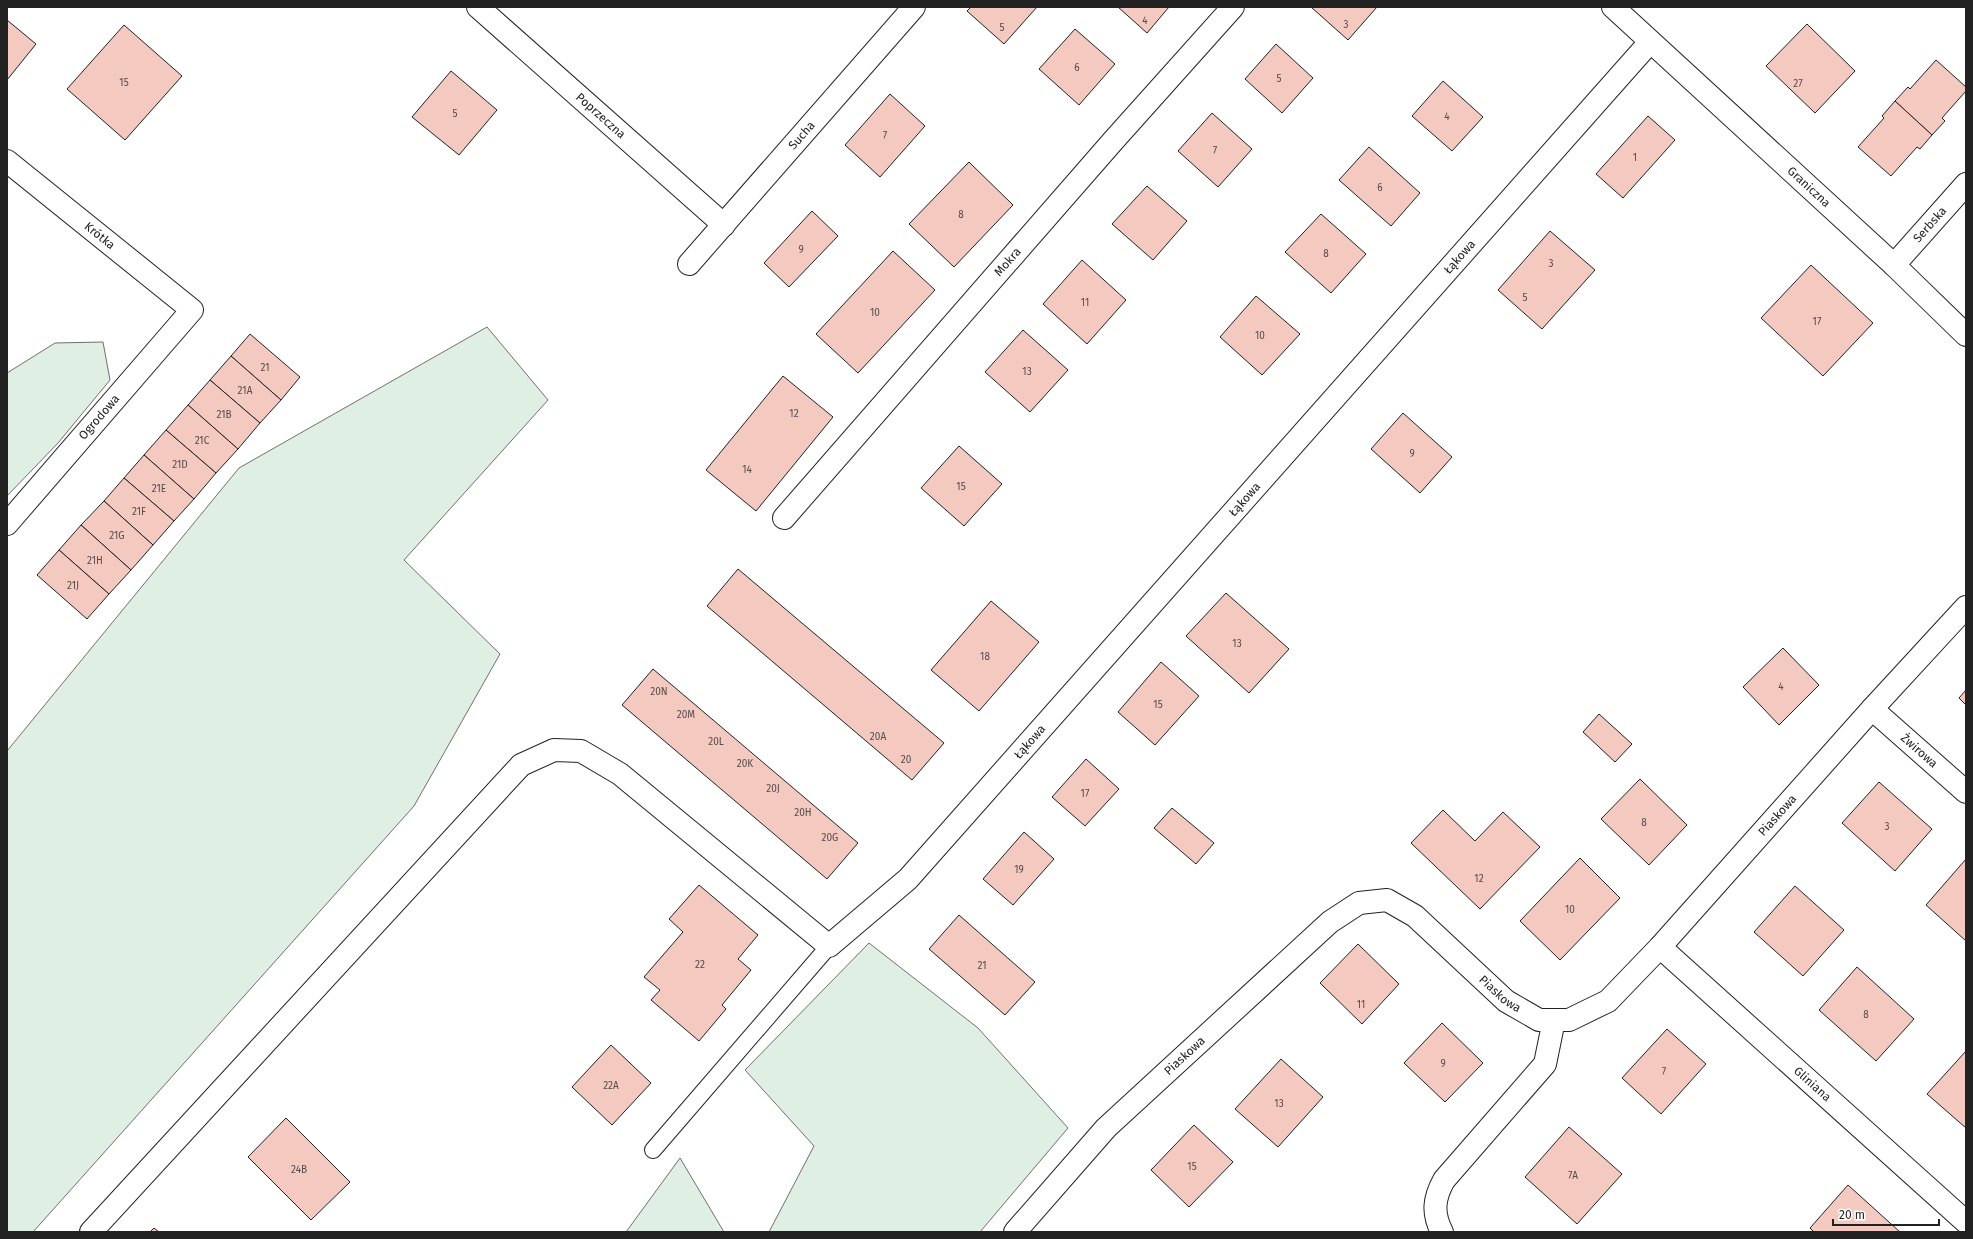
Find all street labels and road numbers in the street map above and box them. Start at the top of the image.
street label: Poprzeczna [573,90,628,141]
street label: Sucha [786,118,818,152]
street label: Graniczna [1785,164,1833,210]
street label: Serbska [1910,204,1949,245]
street label: Krótka [82,219,118,252]
street label: Łąkowa [1441,237,1478,277]
street label: Mokra [991,245,1024,279]
street label: Ogrodowa [76,392,122,442]
street label: Łąkowa [1226,479,1263,519]
street label: Łąkowa [1011,722,1048,762]
street label: Żwirowa [1898,730,1941,771]
street label: Piaskowa [1755,792,1799,839]
street label: Piaskowa [1476,972,1523,1015]
street label: Piaskowa [1161,1033,1208,1078]
street label: Gliniana [1791,1064,1834,1104]

